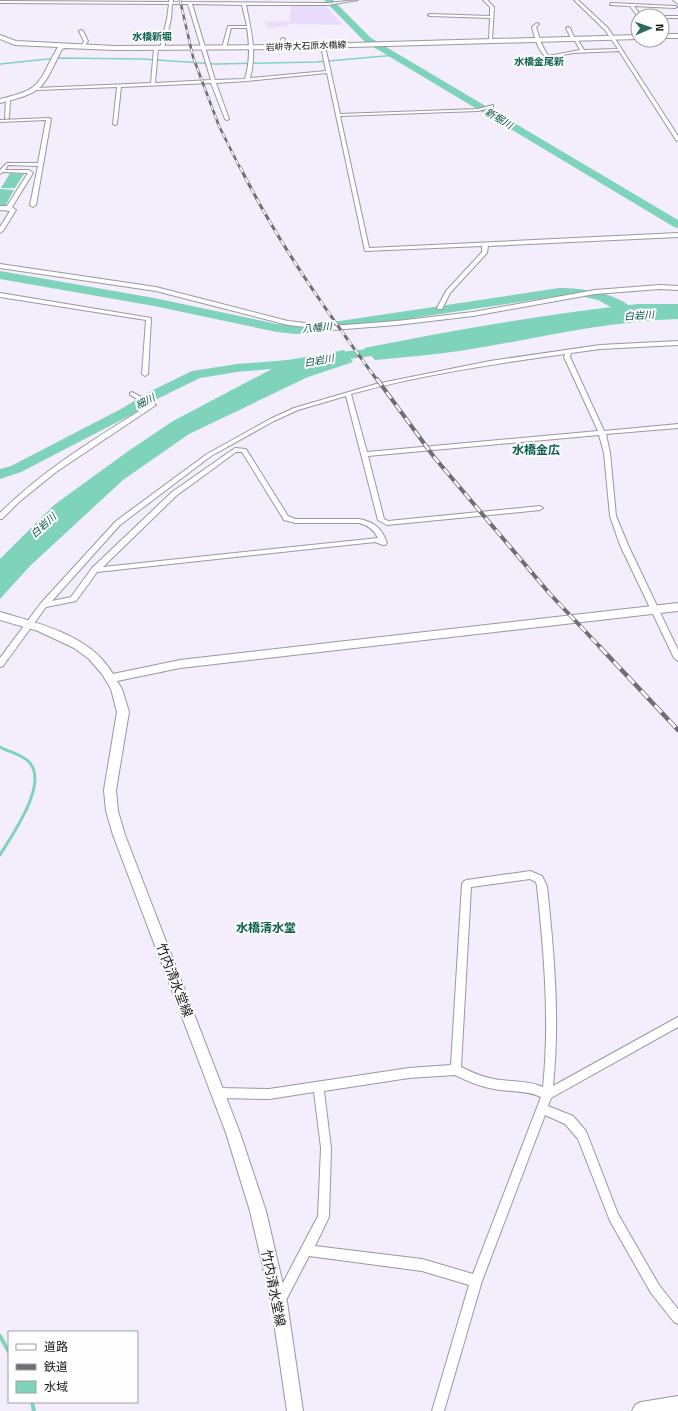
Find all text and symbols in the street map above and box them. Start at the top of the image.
north arrow [630,8,670,48]
text: N [652,24,668,32]
district label: 水橋新堀 [132,29,172,44]
street label: 岩峅寺大石原水橋線 [265,38,348,53]
district label: 水橋金尾新 [514,54,564,69]
water label: 新堀川 [482,104,516,133]
water label: 白岩川 [624,307,656,324]
water label: 八幡川 [301,319,334,336]
water label: 白岩川 [303,350,336,370]
water label: 細川 [133,390,158,413]
district label: 水橋金広 [512,440,560,459]
water label: 白岩川 [27,509,60,541]
district label: 水橋清水堂 [236,918,296,937]
street label: 竹内清水堂線 [152,940,198,1020]
street label: 竹内清水堂線 [257,1248,291,1328]
legend [8,1331,138,1403]
text: 道路 [44,1337,68,1356]
text: 鉄道 [44,1357,68,1376]
text: 水域 [44,1377,68,1396]

